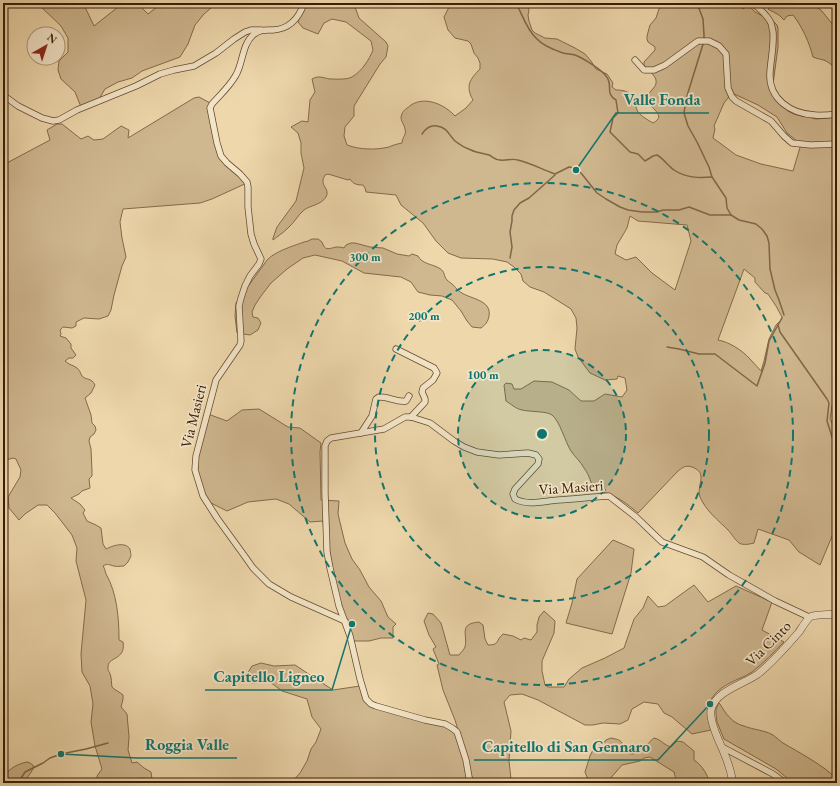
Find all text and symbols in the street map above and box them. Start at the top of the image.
north arrow [26,26,66,66]
text: N [44,30,60,47]
callout: Valle Fonda [616,85,709,113]
text: Valle Fonda [623,89,702,110]
text: 300 m [349,249,381,265]
text: 200 m [408,308,440,324]
text: 100 m [467,367,499,383]
street label: Via Masieri [176,382,210,450]
centre of rings [535,427,549,441]
street label: Via Masieri [538,475,604,499]
street label: Via Cinto [741,616,795,670]
callout: Capitello Ligneo [205,662,332,690]
text: Capitello Ligneo [214,666,324,687]
callout: Roggia Valle [137,730,237,758]
callout: Capitello di San Gennaro [474,732,658,760]
text: Roggia Valle [145,734,229,755]
text: Capitello di San Gennaro [482,736,650,757]

